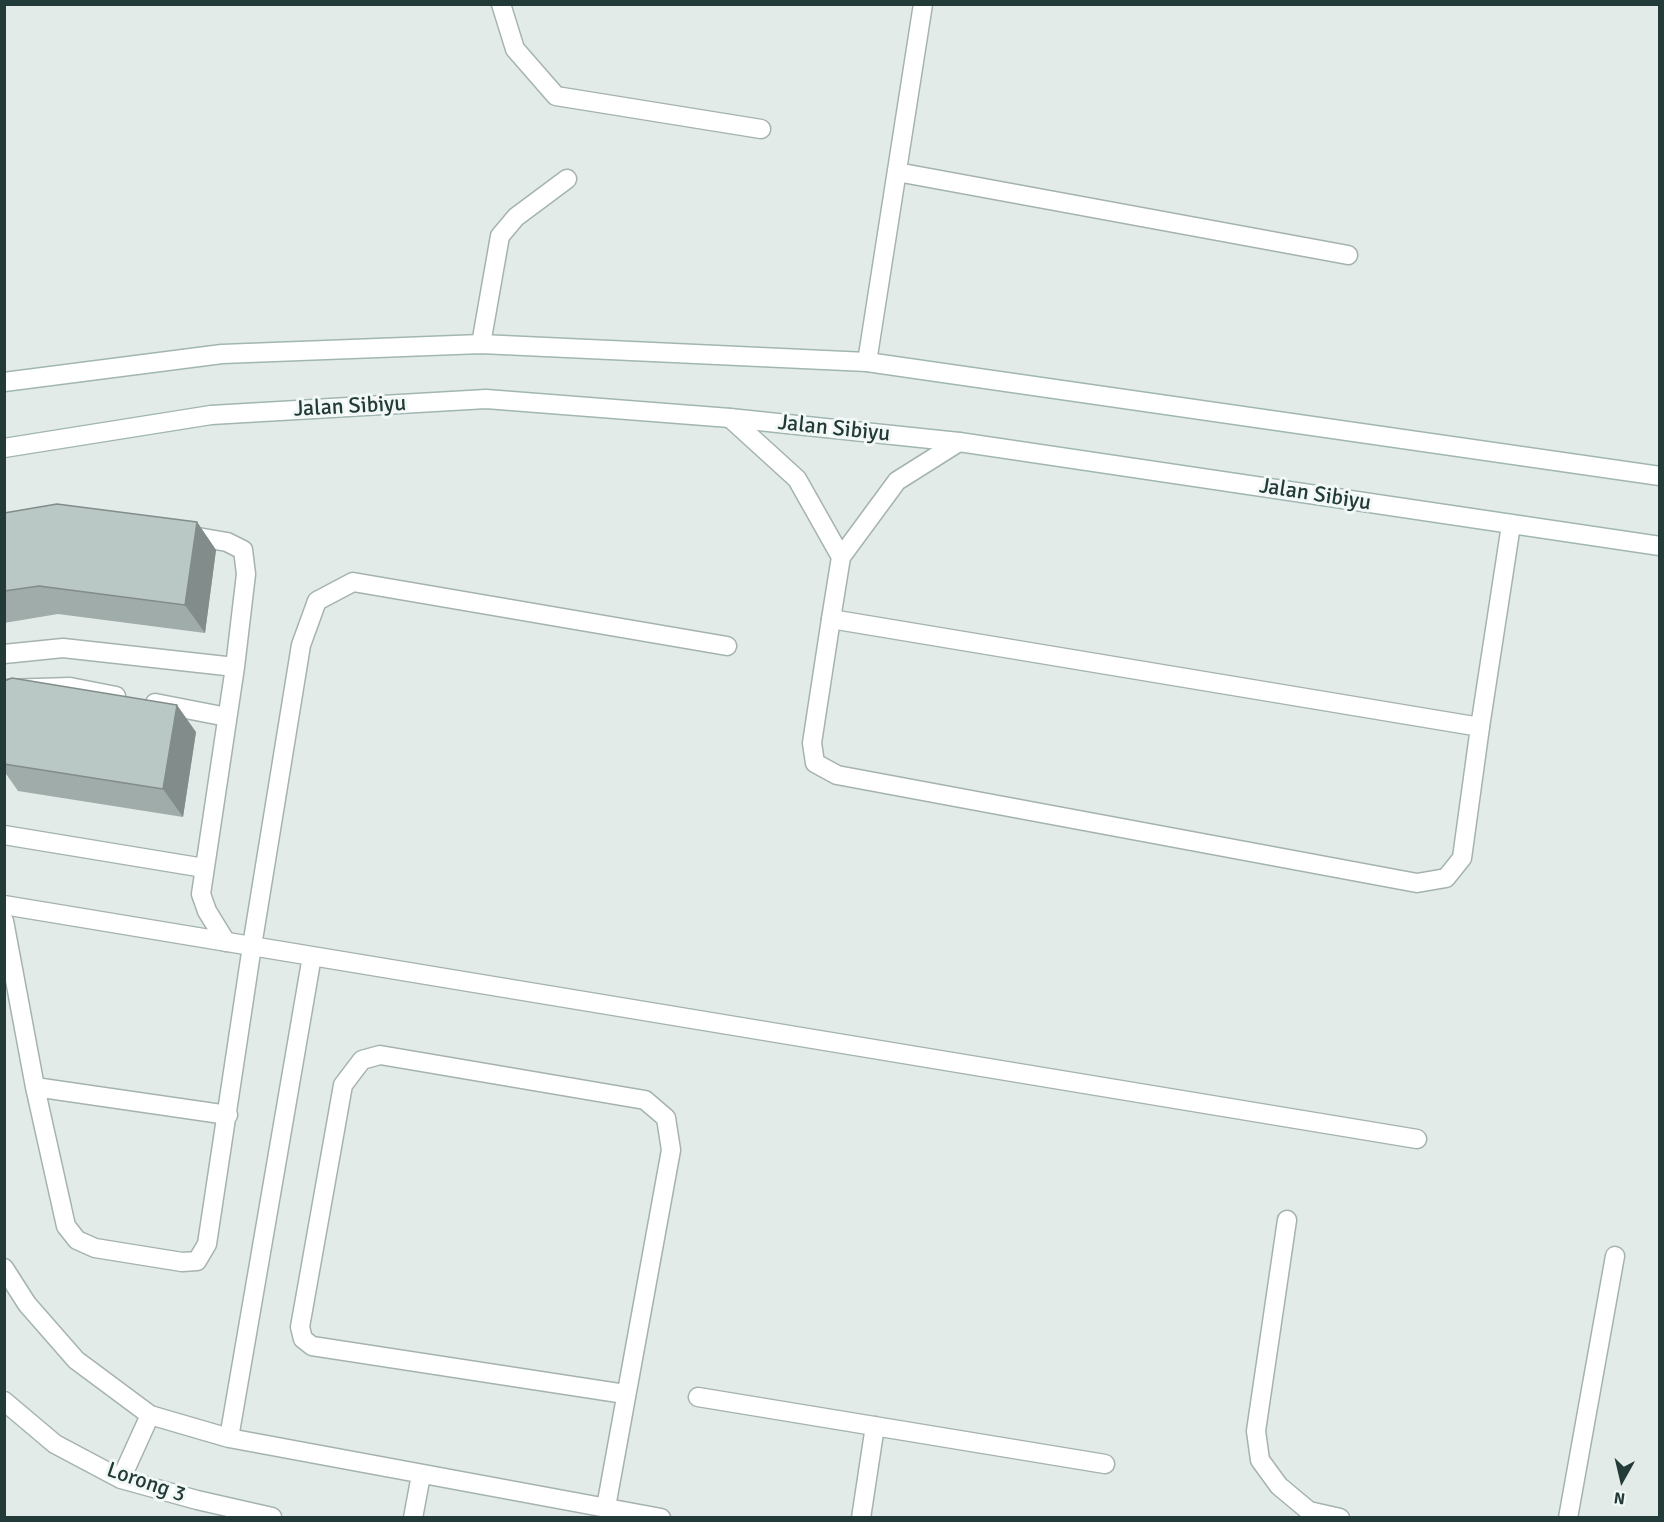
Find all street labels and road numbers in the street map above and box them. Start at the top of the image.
street label: Jalan Sibiyu [293,391,407,423]
street label: Jalan Sibiyu [777,410,891,448]
street label: Jalan Sibiyu [1257,473,1373,517]
street label: Lorong 3 [103,1457,189,1509]

